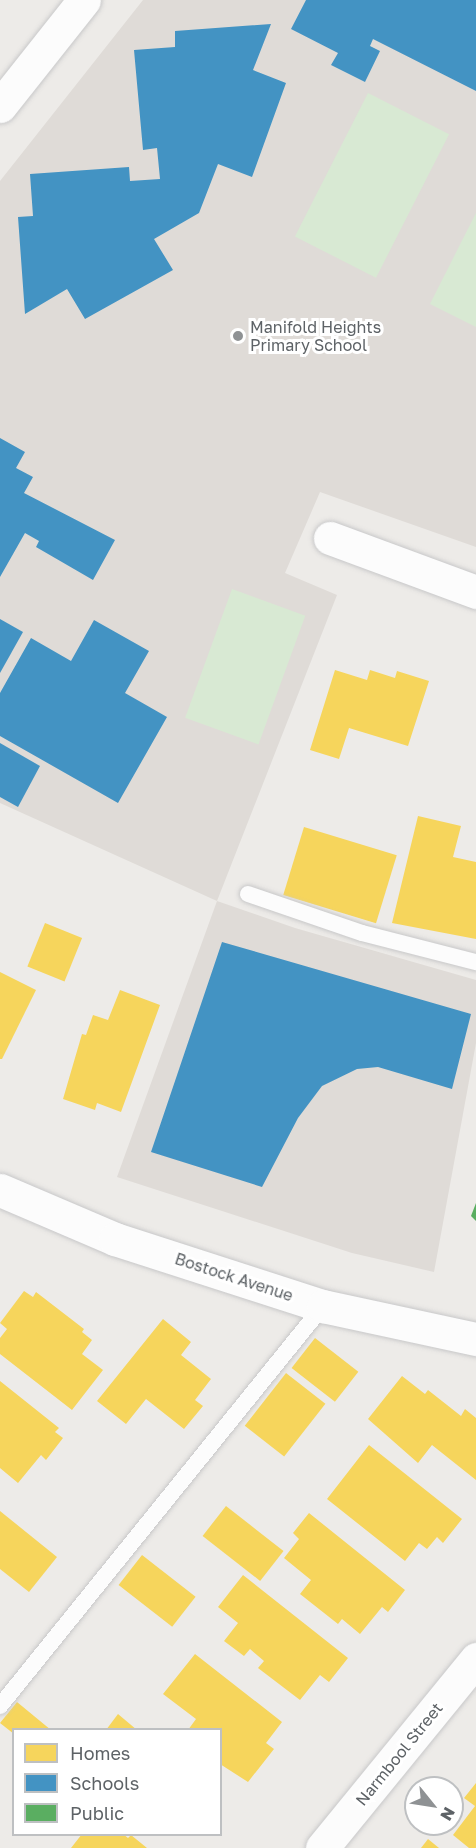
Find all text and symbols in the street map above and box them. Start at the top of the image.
place label: Manifold Heights Primary School [250,317,381,355]
marker: Manifold Heights Primary School [231,329,245,343]
street label: Bostock Avenue [173,1249,295,1305]
street label: Narmbool Street [352,1699,446,1809]
legend [12,1728,222,1836]
text: Homes [70,1742,130,1764]
text: Schools [70,1772,139,1794]
north arrow [404,1776,464,1836]
text: Public [70,1802,124,1824]
text: N [436,1804,460,1824]

